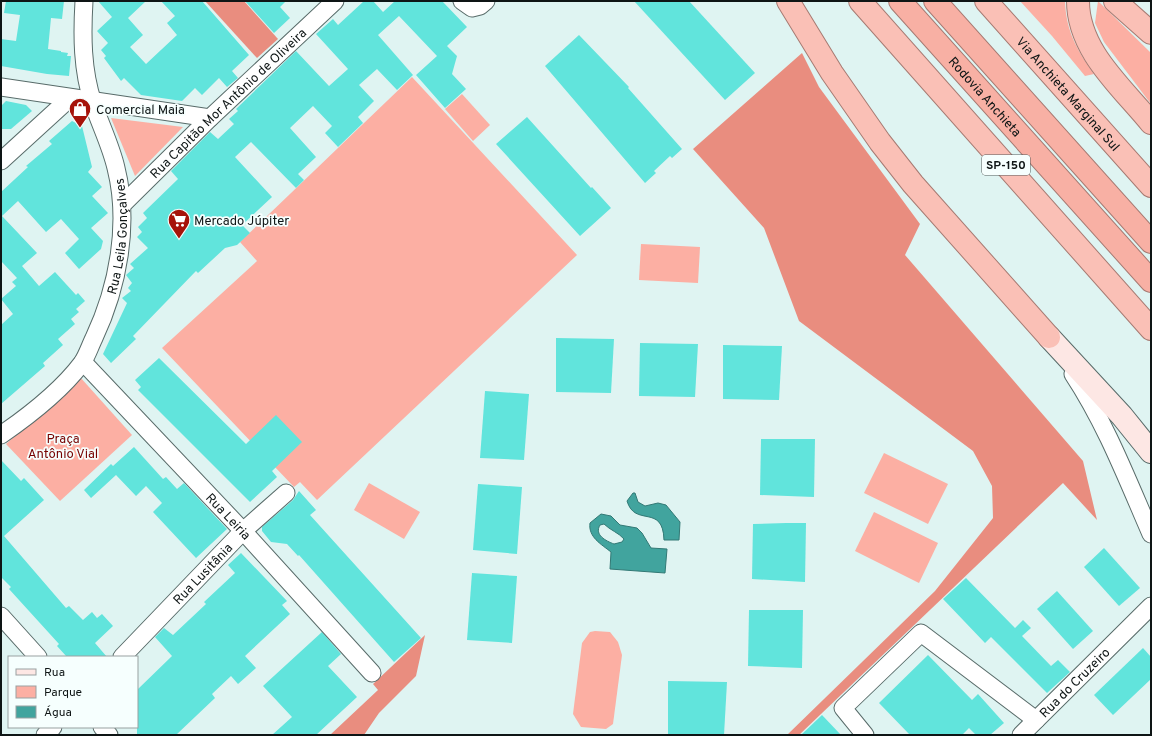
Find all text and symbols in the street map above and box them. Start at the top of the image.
street label: Rua Capitão Mor Antônio de Oliveira [148,26,311,183]
street label: Via Anchieta Marginal Sul [1012,34,1122,155]
street label: Rodovia Anchieta [944,54,1024,141]
shop icon: Comercial Maia [67,96,93,129]
place label: Comercial Maia [96,103,185,119]
road number: SP-150 [982,155,1030,175]
street label: Rua Leila Gonçalves [105,177,132,297]
supermarket icon: Mercado Júpiter [166,207,192,240]
place label: Mercado Júpiter [194,214,289,230]
park label: Praça Antônio Vial [28,432,98,463]
street label: Rua Leiria [201,491,253,544]
street label: Rua Lusitânia [171,541,237,609]
street label: Rua do Cruzeiro [1037,645,1114,722]
legend [8,656,138,728]
text: Rua [44,665,65,681]
text: Parque [44,685,82,701]
text: Água [44,705,72,721]

